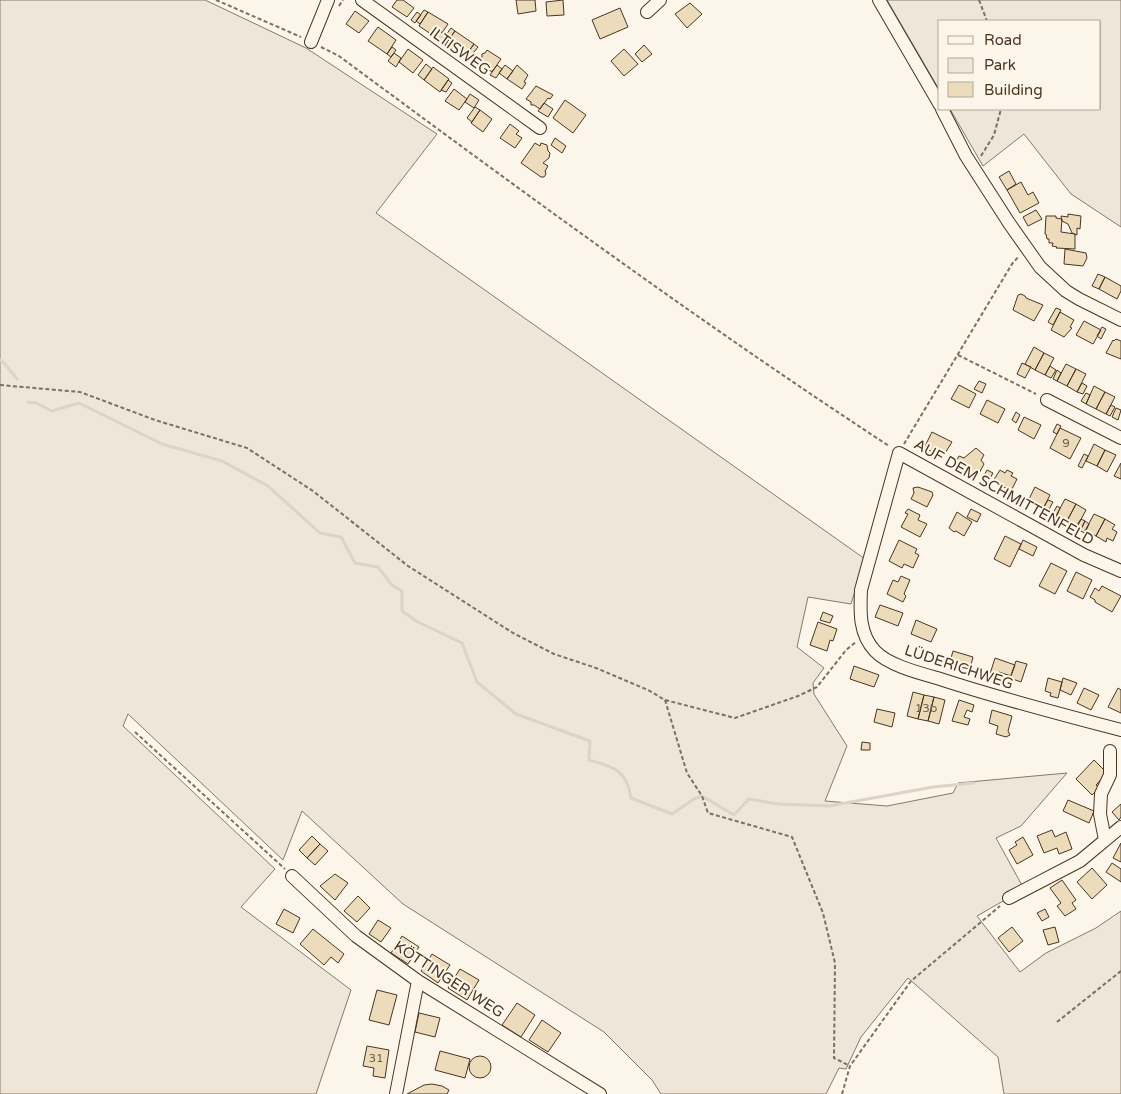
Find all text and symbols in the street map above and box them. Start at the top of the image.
legend [938,20,1101,110]
street label: ILTISWEG [426,23,494,79]
text: Road [984,31,1022,49]
text: Park [984,56,1016,74]
text: Building [984,81,1043,99]
street label: AUF DEM SCHMITTENFELD [911,435,1097,549]
house number: 9 [1062,436,1070,450]
street label: LÜDERICHWEG [902,641,1016,693]
house number: 13b [915,701,937,715]
street label: KÖTTINGER WEG [391,937,507,1021]
house number: 31 [368,1051,384,1065]

